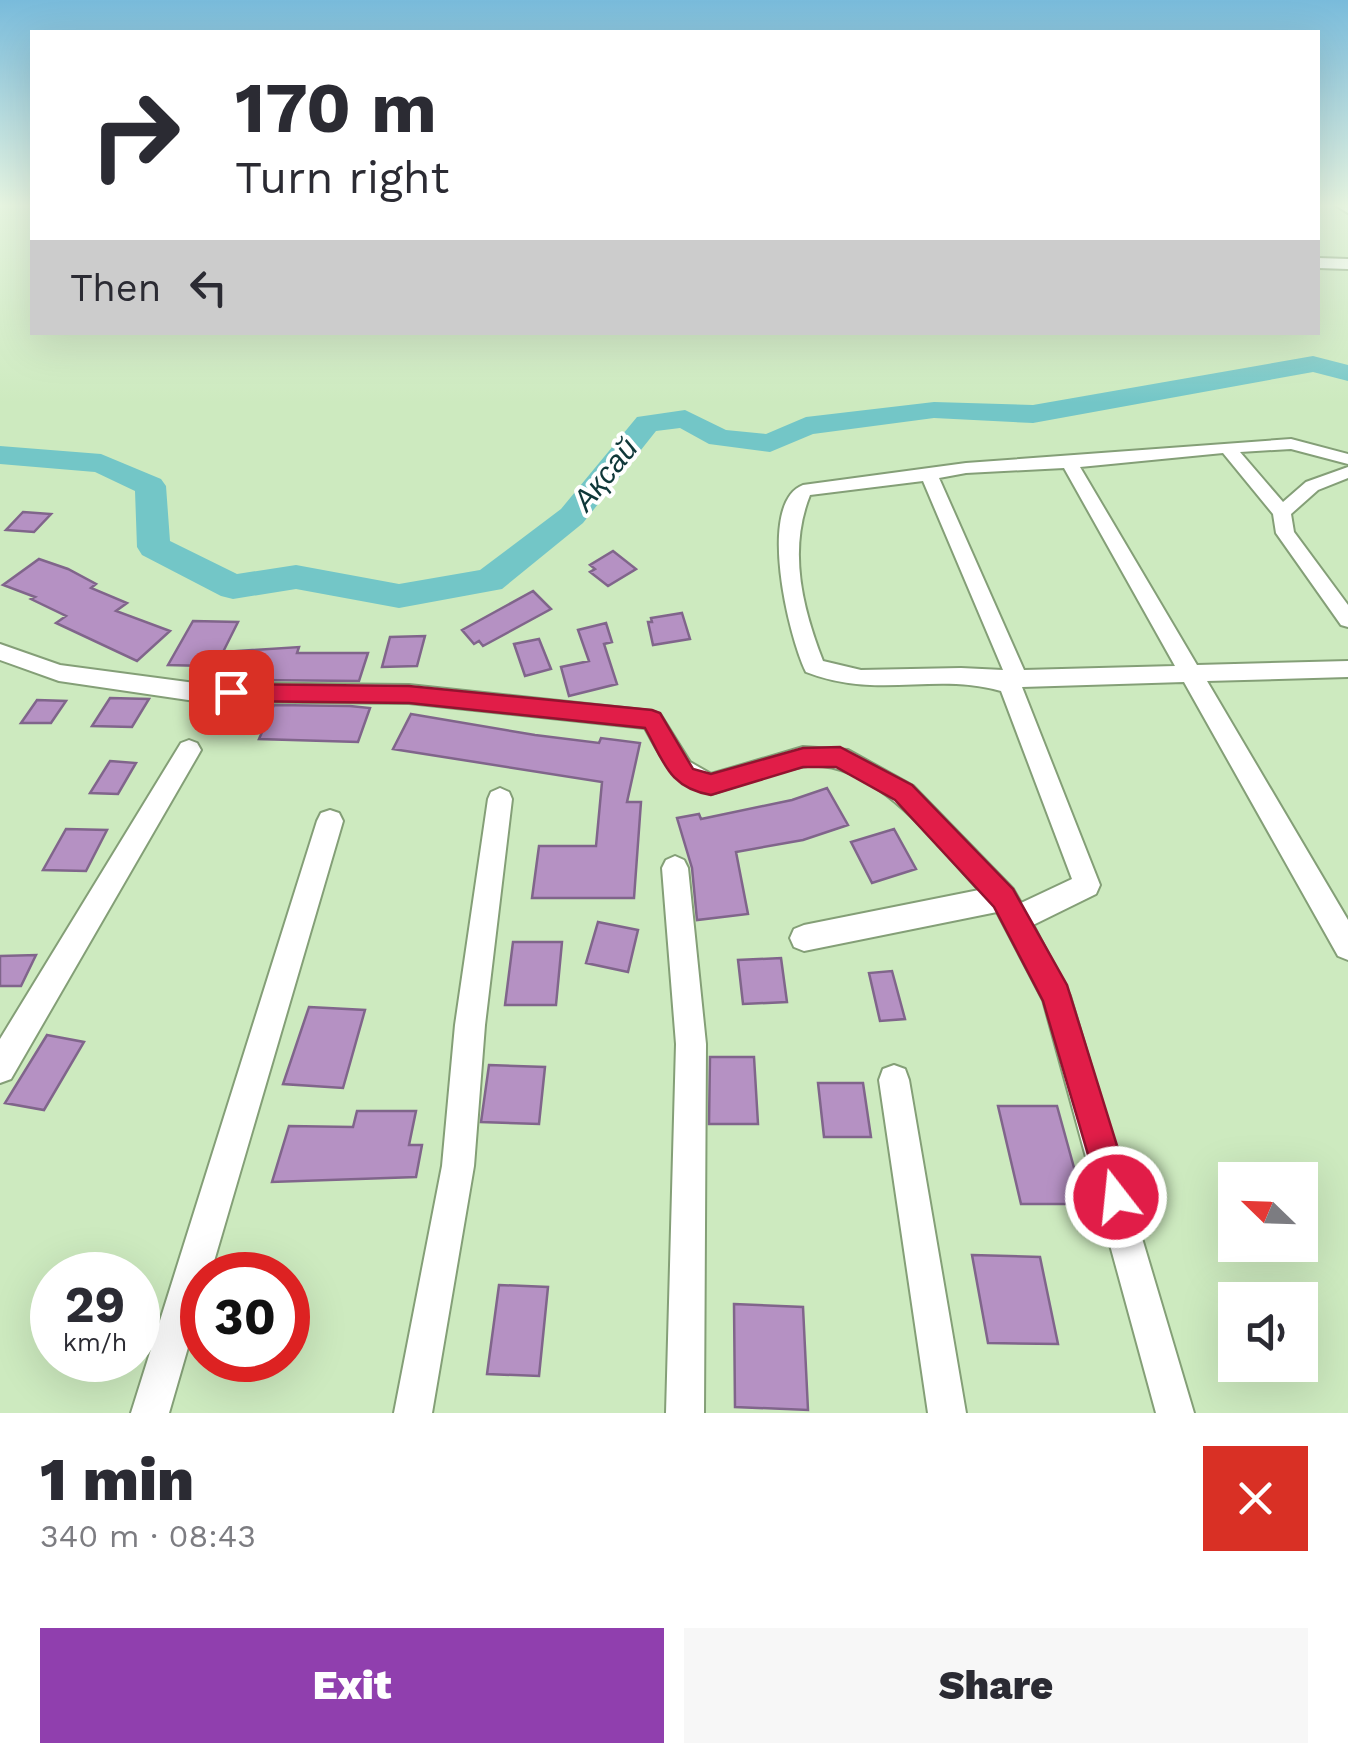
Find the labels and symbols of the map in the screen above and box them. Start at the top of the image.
water label: Ақсай [564,431,645,519]
pin [189,650,274,735]
position arrow [1064,1145,1168,1249]
north arrow [1218,1162,1318,1262]
speed limit sign: 30 [180,1252,310,1382]

